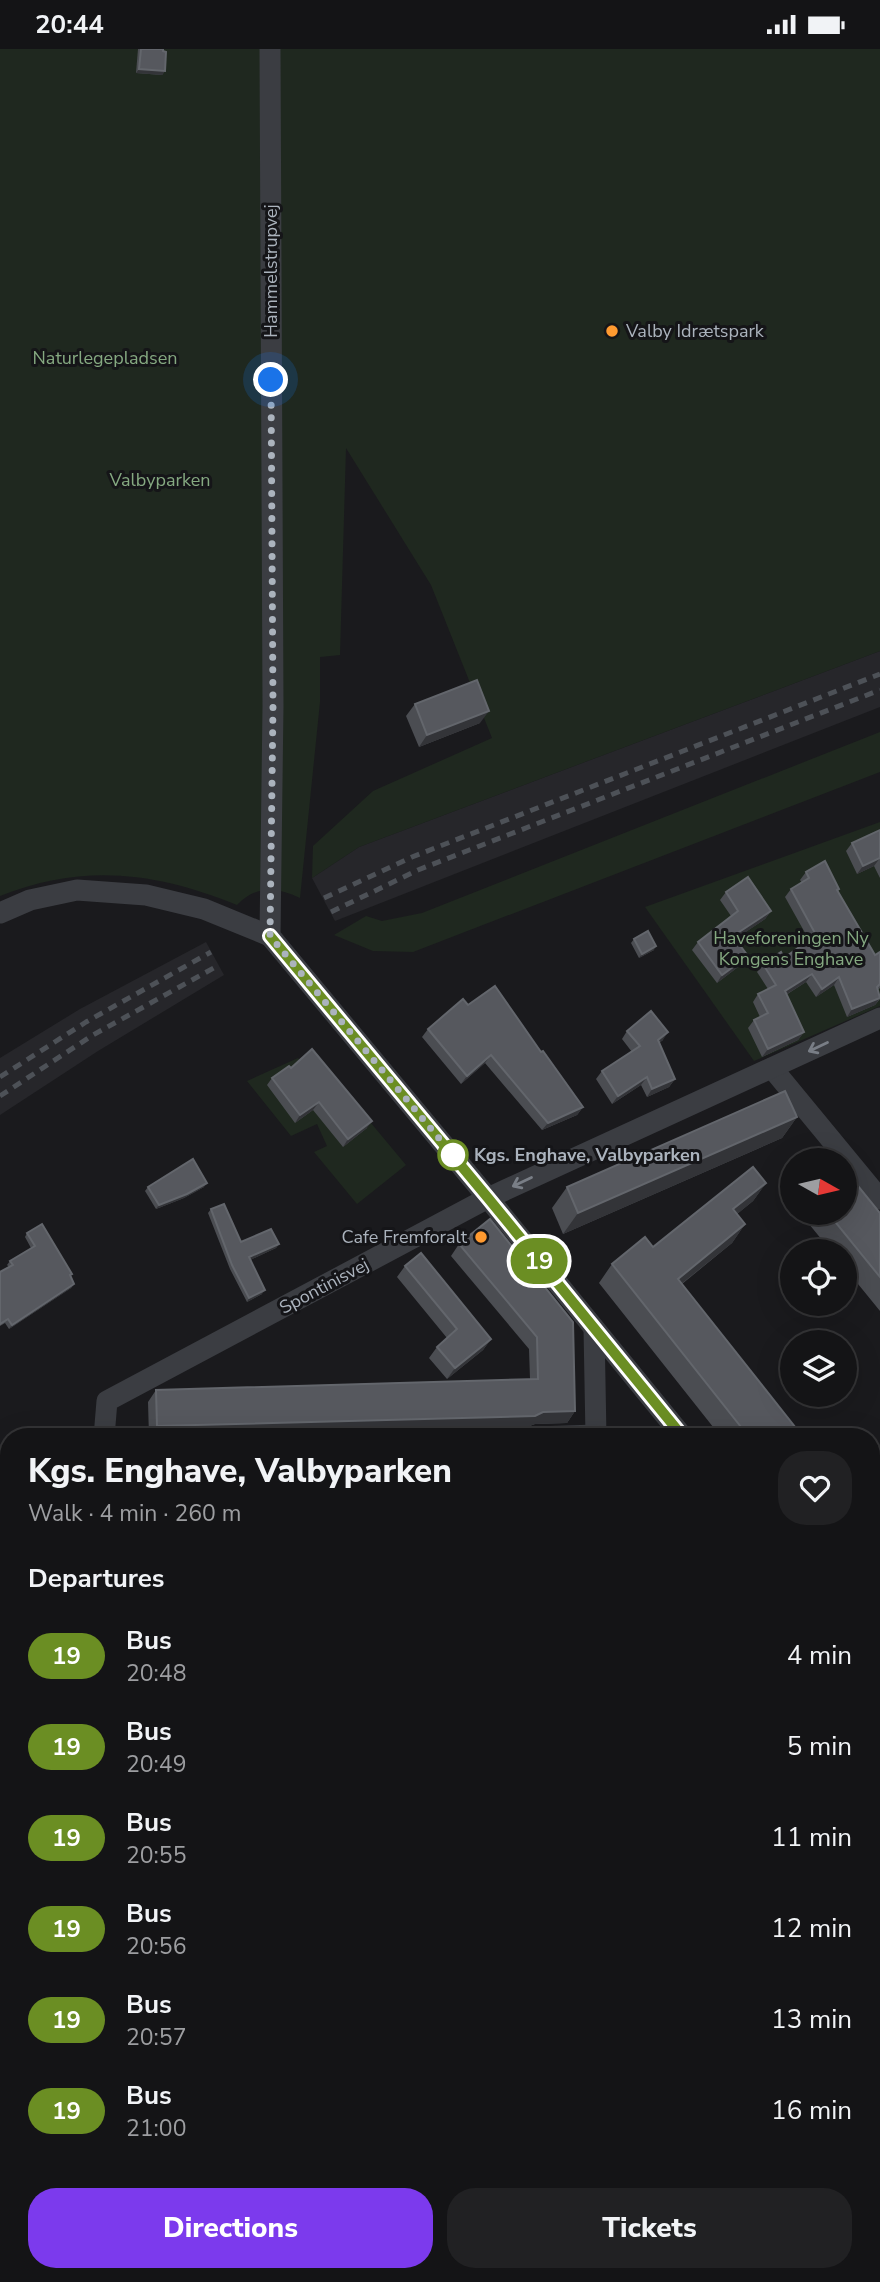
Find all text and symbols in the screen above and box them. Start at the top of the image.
text: 20:44 [35,7,104,42]
street label: Hammelstrupvej [259,204,283,338]
place label: Valby Idrætspark [625,319,765,343]
marker: Valby Idrætspark [604,323,620,339]
park label: Naturlegepladsen [33,346,177,370]
your location [253,362,288,397]
park label: Valbyparken [109,468,210,492]
park label: Haveforeningen Ny Kongens Enghave [713,926,870,971]
one-way arrow [808,1040,829,1054]
marker: Kgs. Enghave, Valbyparken [438,1140,468,1170]
place label: Kgs. Enghave, Valbyparken [474,1143,700,1167]
north arrow [780,1148,858,1225]
map controls [780,1148,857,1407]
one-way arrow [512,1176,533,1190]
place label: Cafe Fremforalt [342,1225,468,1249]
marker: Cafe Fremforalt [473,1229,489,1245]
line badge: 19 [508,1238,570,1284]
button: locate [780,1239,857,1316]
text: 19 [525,1245,553,1277]
street label: Spontinisvej [275,1252,373,1320]
button: layers [780,1330,857,1407]
text: Kgs. Enghave, Valbyparken [28,1449,452,1494]
button: heart [778,1451,852,1525]
text: Walk · 4 min · 260 m [28,1498,241,1529]
text: Departures [28,1561,164,1596]
text: Bus [126,1623,172,1658]
text: 4 min [787,1638,852,1673]
text: 19 [52,1640,81,1672]
text: 20:48 [126,1658,186,1689]
text: Bus [126,1714,172,1749]
text: 5 min [787,1729,852,1764]
text: 19 [52,1731,81,1763]
text: 20:49 [126,1749,186,1780]
text: Bus [126,1805,172,1840]
text: 11 min [771,1820,852,1855]
text: 19 [52,1822,81,1854]
text: 20:55 [126,1840,186,1871]
text: Bus [126,1896,172,1931]
text: 12 min [771,1911,852,1946]
text: 19 [52,1913,81,1945]
text: 20:56 [126,1931,186,1962]
text: Bus [126,1987,172,2022]
text: 13 min [771,2002,852,2037]
text: 19 [52,2004,81,2036]
text: 20:57 [126,2022,186,2053]
text: Bus [126,2078,172,2113]
text: 16 min [771,2093,852,2128]
text: 19 [52,2095,81,2127]
text: 21:00 [126,2113,186,2144]
button: Directions [28,2188,433,2268]
button: Tickets [447,2188,852,2268]

